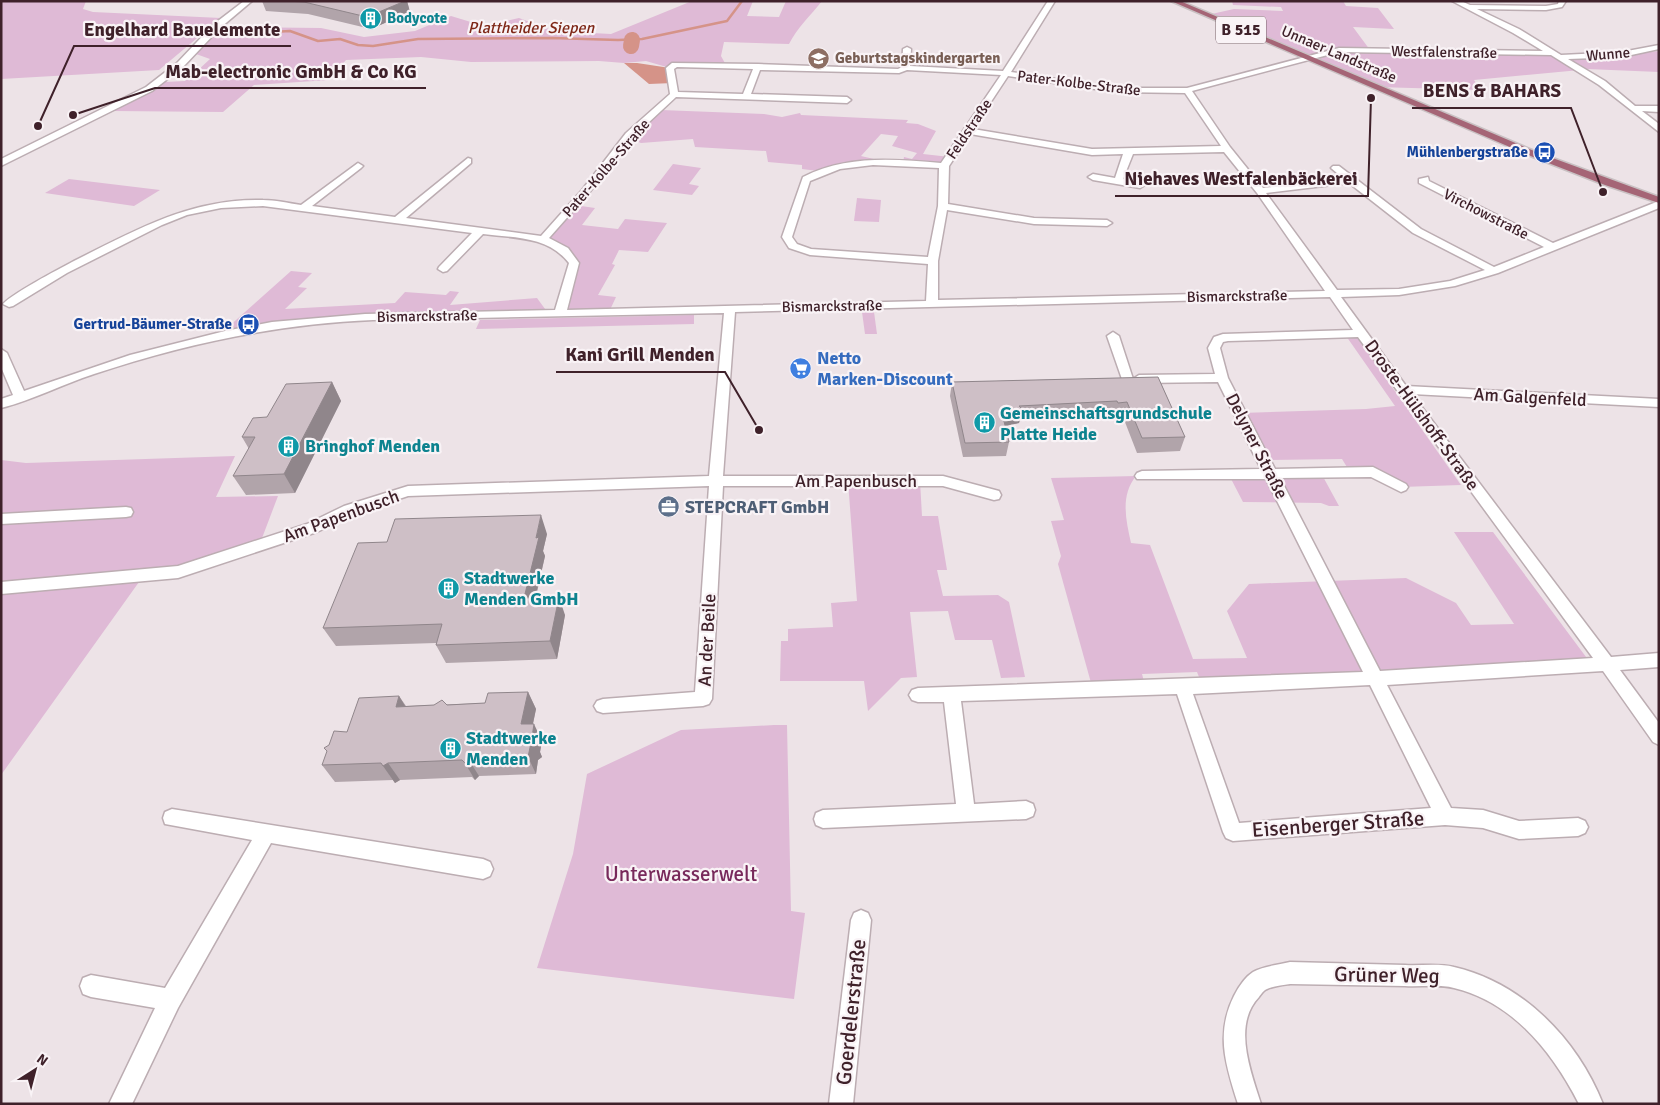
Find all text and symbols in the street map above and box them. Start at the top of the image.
building icon: Bodycote [359,6,383,30]
place label: Bodycote [387,9,447,27]
callout: Engelhard Bauelemente [74,12,291,46]
road number: B 515 [1216,16,1266,44]
text: Engelhard Bauelemente [84,18,280,42]
water label: Plattheider Siepen [468,18,595,38]
street label: Unnaer Landstraße [1279,22,1399,86]
street label: Westfalenstraße [1391,42,1497,62]
street label: Wunne [1585,43,1631,65]
school or university icon: Geburtstagskindergarten [807,46,831,70]
place label: Geburtstagskindergarten [835,49,1000,67]
callout: Mab-electronic GmbH & Co KG [155,54,426,88]
text: Mab-electronic GmbH & Co KG [165,60,417,84]
street label: Pater-Kolbe-Straße [1016,67,1142,99]
callout: BENS & BAHARS [1412,74,1571,108]
text: BENS & BAHARS [1423,79,1562,103]
street label: Feldstraße [942,95,996,163]
street label: Pater-Kolbe-Straße [559,115,653,221]
bus stop icon: Mühlenbergstraße [1532,140,1556,164]
place label: Mühlenbergstraße [1407,143,1528,161]
callout: Niehaves Westfalenbäckerei [1115,162,1368,196]
text: Niehaves Westfalenbäckerei [1124,167,1358,191]
street label: Virchowstraße [1440,185,1532,243]
street label: Bismarckstraße [1186,286,1288,306]
street label: Bismarckstraße [781,296,883,316]
street label: Bismarckstraße [376,306,478,326]
bus stop icon: Gertrud-Bäumer-Straße [236,312,260,336]
place label: Gertrud-Bäumer-Straße [74,315,232,333]
street label: Droste-Hülshoff-Straße [1360,335,1484,495]
callout: Kani Grill Menden [556,338,725,372]
text: Kani Grill Menden [565,343,715,367]
place label: Netto Marken-Discount [817,347,953,390]
supermarket icon: Netto Marken-Discount [789,356,813,380]
street label: Am Galgenfeld [1473,383,1587,411]
street label: Delyner Straße [1221,389,1293,503]
place label: Gemeinschaftsgrundschule Platte Heide [1000,402,1212,445]
building icon: Gemeinschaftsgrundschule Platte Heide [972,411,996,435]
building icon: Bringhof Menden [277,434,301,458]
place label: Bringhof Menden [305,435,440,457]
street label: Am Papenbusch [795,470,917,492]
street label: Am Papenbusch [280,485,402,547]
office icon: STEPCRAFT GmbH [657,495,681,519]
place label: STEPCRAFT GmbH [685,496,829,518]
place label: Stadtwerke Menden GmbH [464,567,579,610]
building icon: Stadtwerke Menden GmbH [436,576,460,600]
street label: An der Beile [694,593,720,687]
place label: Stadtwerke Menden [466,727,556,770]
building icon: Stadtwerke Menden [438,736,462,760]
street label: Eisenberger Straße [1251,805,1425,843]
park label: Unterwasserwelt [605,861,757,887]
street label: Goerdelerstraße [830,938,872,1086]
street label: Grüner Weg [1334,961,1440,989]
north arrow [10,1045,60,1095]
text: N [33,1050,51,1070]

